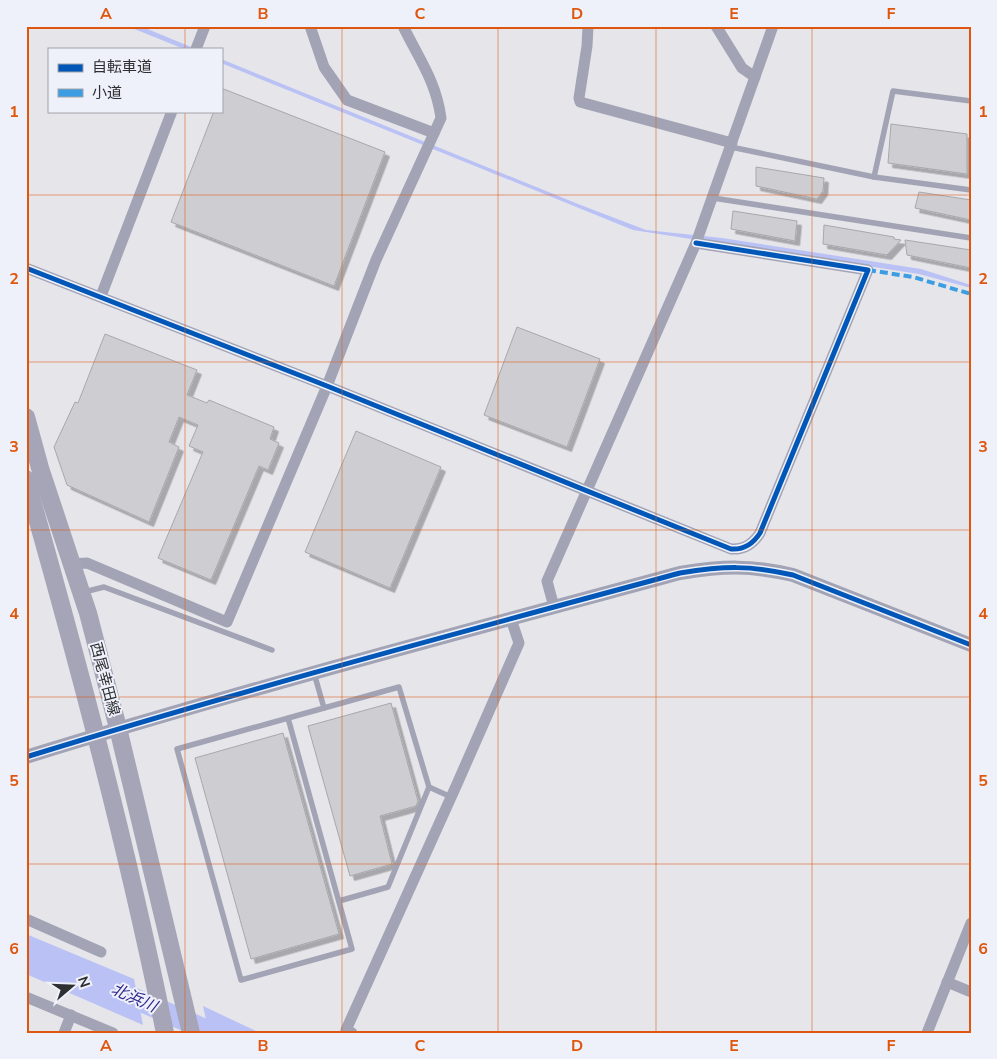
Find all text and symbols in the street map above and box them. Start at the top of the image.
text: A [100,3,112,25]
text: B [257,3,269,25]
text: C [415,3,426,25]
text: D [571,3,583,25]
text: E [729,3,739,25]
text: F [887,3,896,25]
legend [48,48,222,112]
text: 自転車道 [92,57,152,77]
text: 小道 [92,83,122,103]
text: 1 [9,101,19,123]
text: 1 [978,101,988,123]
text: 2 [9,268,19,290]
text: 2 [978,268,988,290]
text: 3 [9,436,19,458]
text: 3 [978,436,988,458]
text: 4 [9,603,19,625]
text: 4 [978,603,988,625]
street label: 西尾幸田線 [86,640,124,718]
text: 5 [9,770,19,792]
text: 5 [978,770,988,792]
text: 6 [9,938,19,960]
text: 6 [978,938,988,960]
north arrow [48,962,98,1012]
text: N [73,974,95,990]
water label: 北浜川 [108,978,162,1019]
text: A [100,1035,112,1057]
text: B [257,1035,269,1057]
text: C [415,1035,426,1057]
text: D [571,1035,583,1057]
text: E [729,1035,739,1057]
text: F [887,1035,896,1057]

